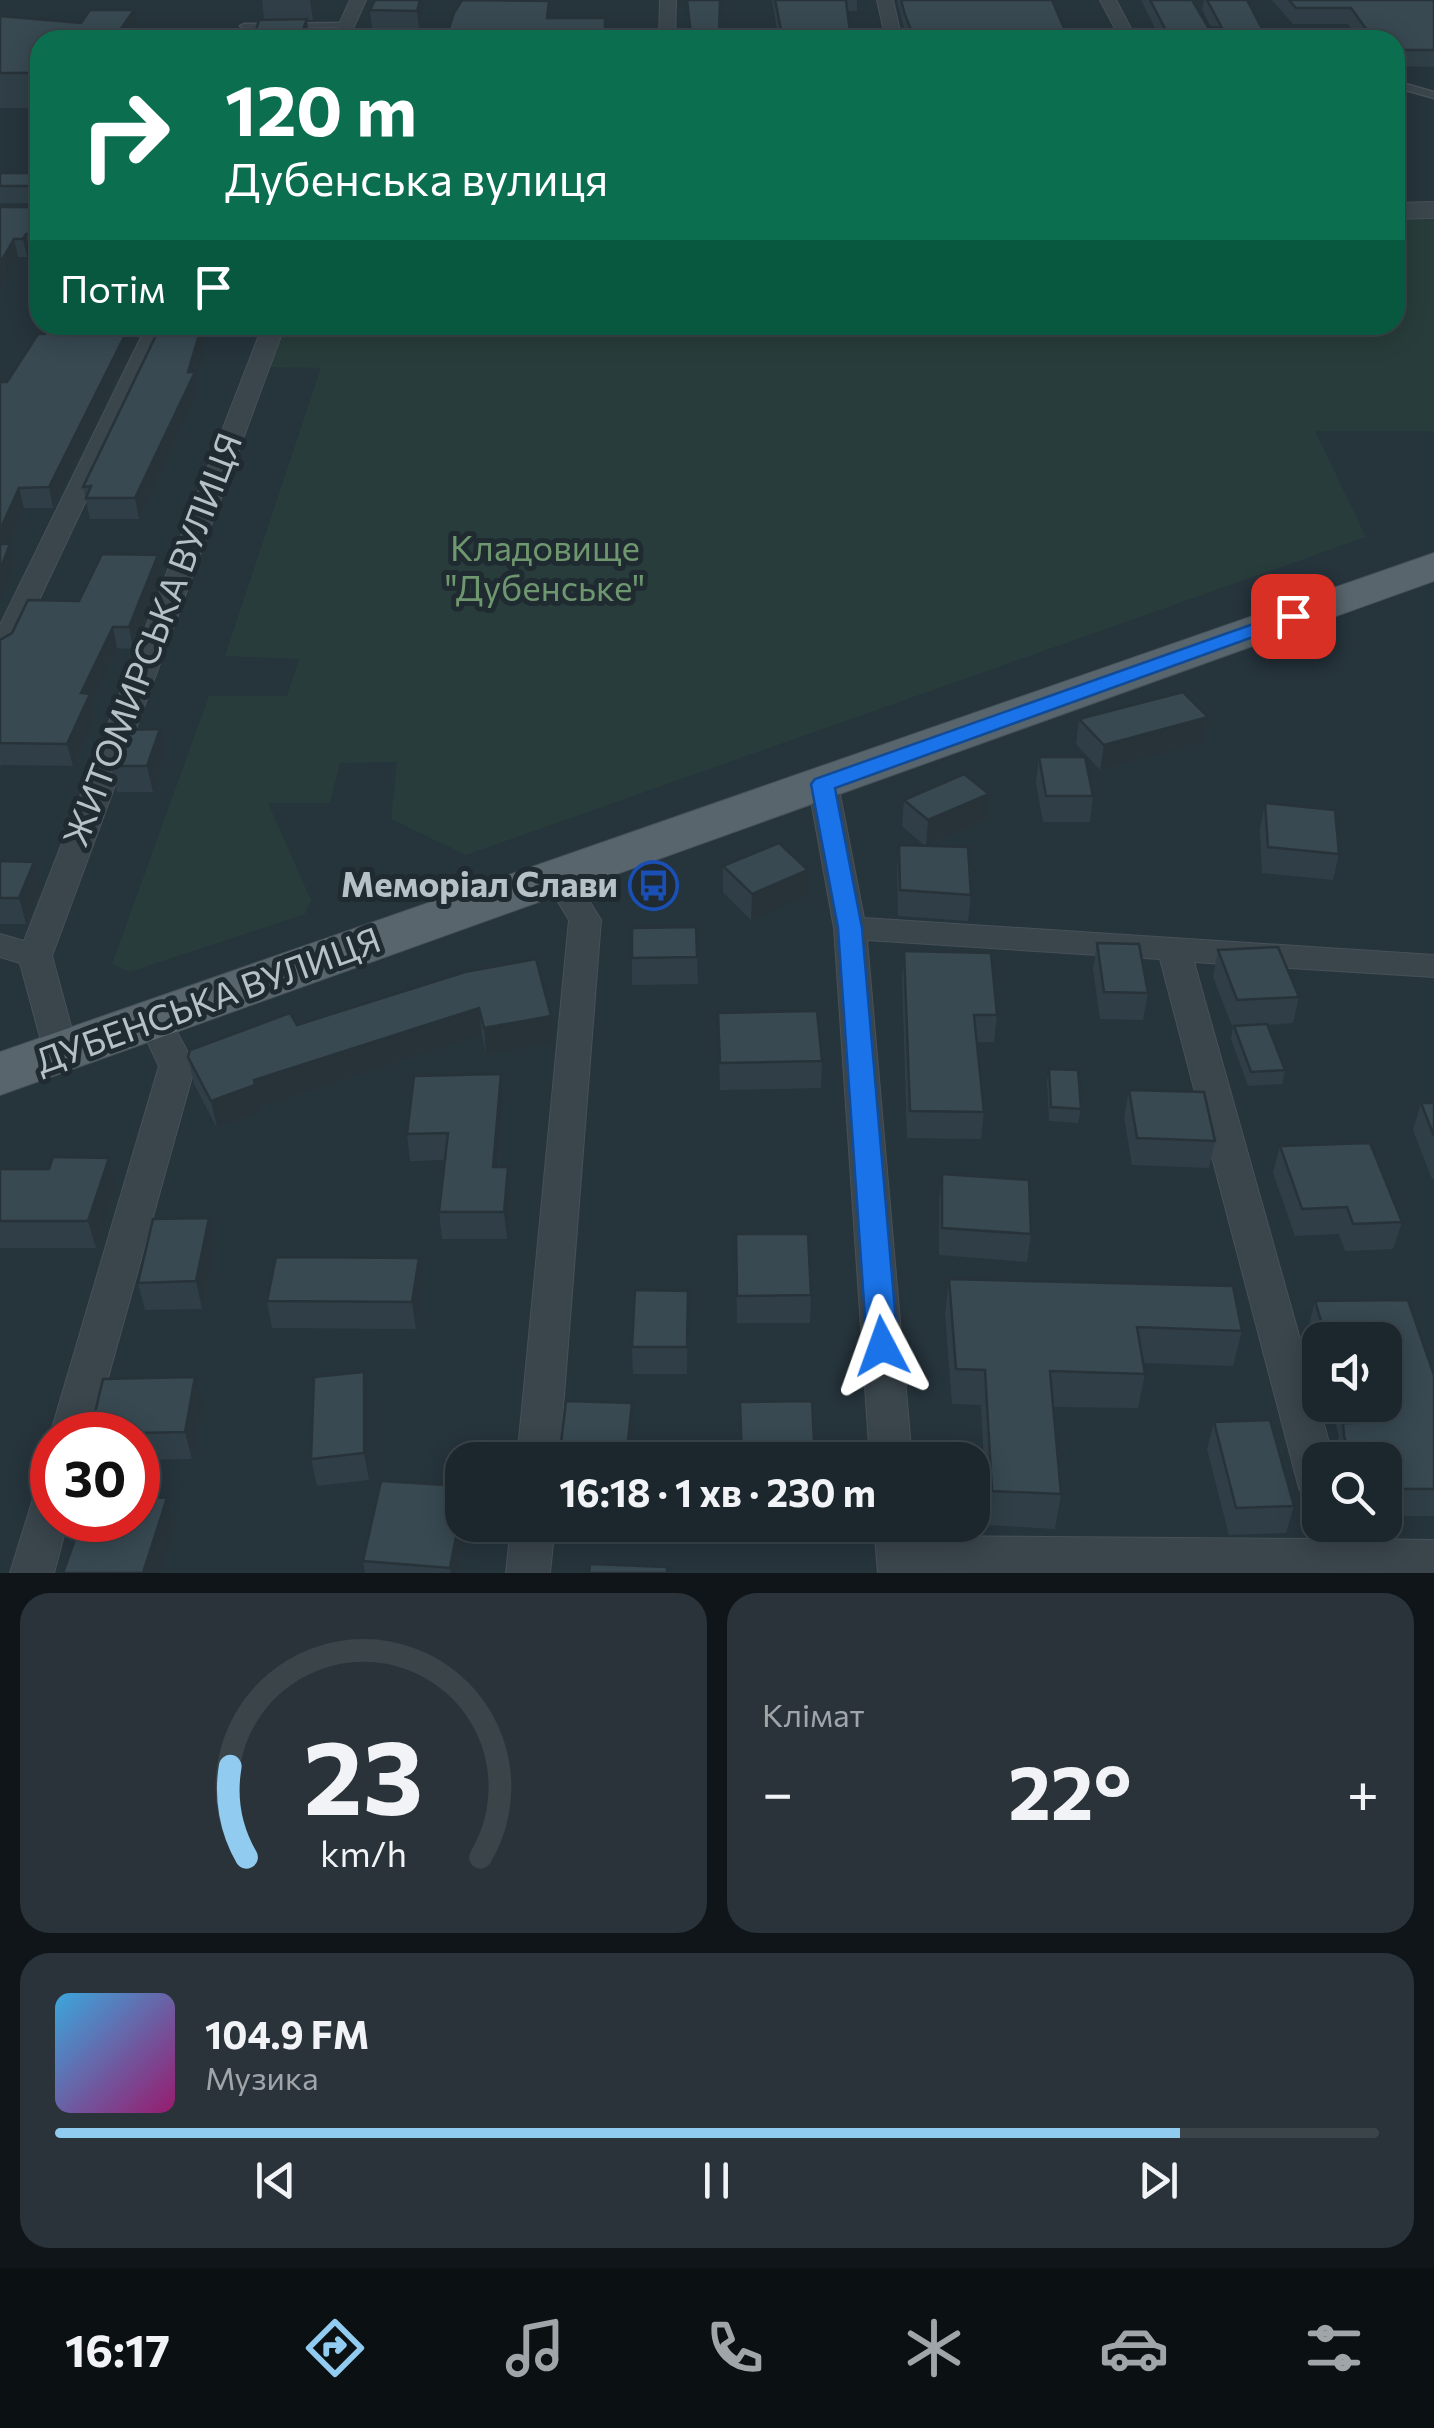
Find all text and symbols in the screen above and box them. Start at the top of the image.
text: 120 m [225,65,417,150]
icon: right [60,70,190,200]
text: Дубенська вулиця [225,150,609,205]
icon: arrive [186,260,241,315]
text: Потім [60,264,166,311]
street label: ЖИТОМИРСЬКА ВУЛИЦЯ [52,426,249,852]
park label: Кладовище "Дубенське" [445,525,645,608]
pin [1251,574,1336,659]
icon: arrive [1266,589,1321,644]
bus stop icon: Меморіал Слави [627,859,679,911]
place label: Меморіал Слави [341,861,618,904]
street label: ДУБЕНСЬКА ВУЛИЦЯ [29,916,386,1081]
position arrow [830,1294,934,1398]
map controls [1302,1322,1402,1542]
button: sound [1302,1322,1402,1422]
speed limit sign: 30 [30,1412,160,1542]
button: search [1302,1442,1402,1542]
text: 16:18 · 1 хв · 230 m [559,1468,876,1515]
text: Клімат [762,1694,865,1734]
text: 23 [304,1709,423,1836]
text: 22° [1008,1744,1132,1835]
text: − [762,1757,793,1824]
text: + [1347,1757,1379,1824]
text: km/h [320,1831,407,1874]
text: 104.9 FM [205,2010,369,2057]
text: Музика [205,2057,319,2097]
icon: previous [248,2153,303,2208]
icon: pause [689,2153,744,2208]
icon: next [1131,2153,1186,2208]
icon: directions [300,2313,370,2383]
icon: music [500,2313,570,2383]
icon: phone [700,2313,770,2383]
icon: climate [899,2313,969,2383]
icon: car [1099,2313,1169,2383]
icon: filters [1299,2313,1369,2383]
text: 16:17 [65,2321,170,2376]

